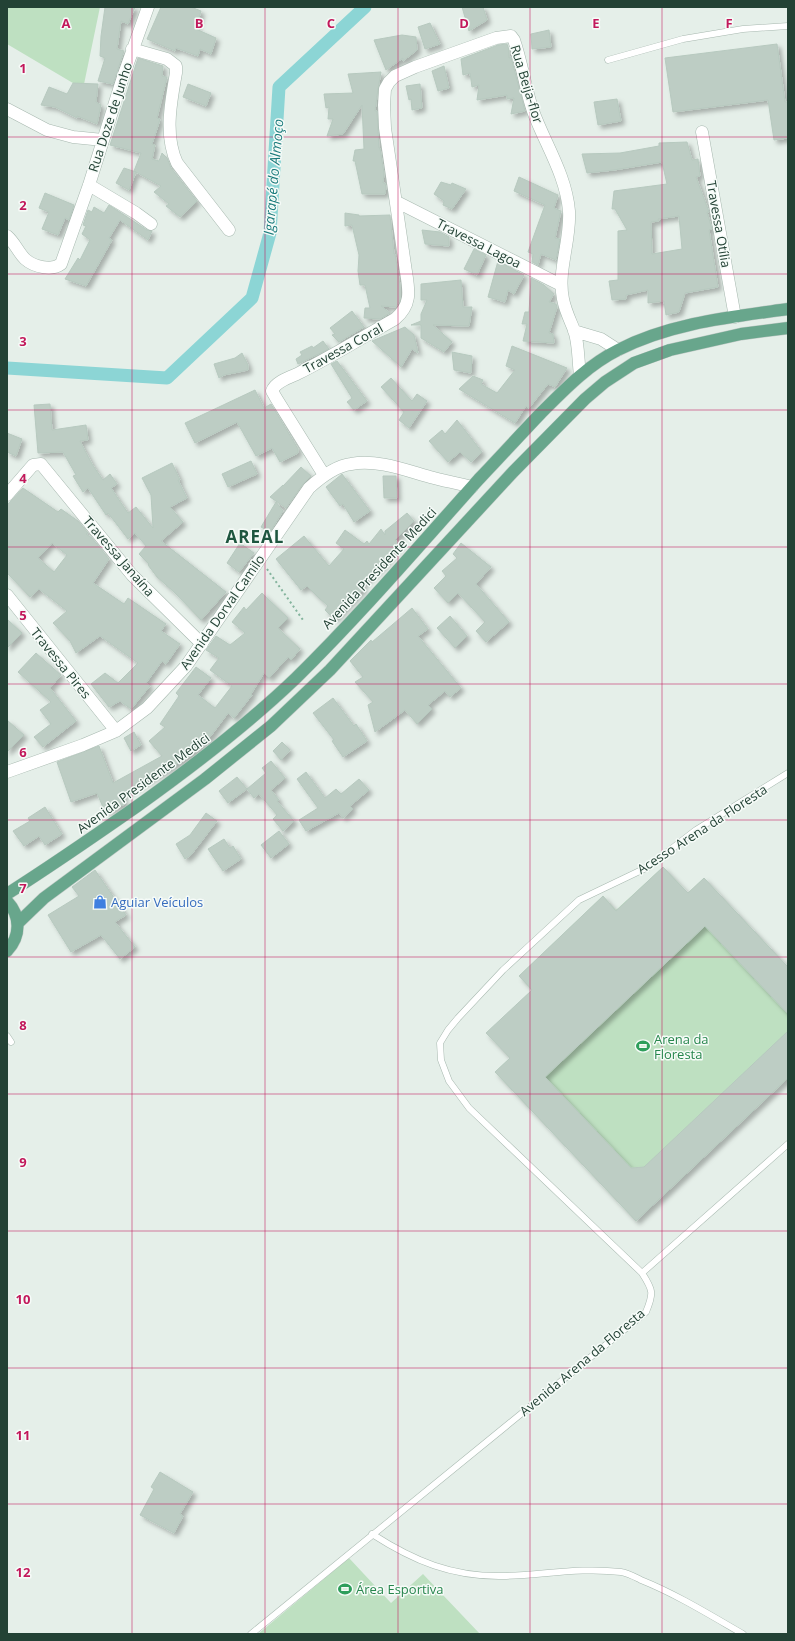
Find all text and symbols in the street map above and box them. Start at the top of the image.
text: A [62,14,71,32]
text: B [195,14,204,32]
text: C [327,14,335,32]
text: D [459,14,469,32]
text: E [592,14,600,32]
text: F [725,14,733,32]
street label: Rua Beija-flor [507,43,548,126]
text: 1 [19,59,27,77]
street label: Rua Doze de Junho [84,60,136,174]
water label: Igarapé do Almoço [258,118,288,236]
street label: Travessa Otília [702,179,736,269]
text: 2 [19,196,27,214]
street label: Travessa Lagoa [434,214,524,272]
street label: Travessa Coral [300,319,386,377]
text: 3 [19,332,27,350]
text: 4 [19,469,27,487]
street label: Avenida Presidente Medici [318,503,440,633]
street label: Travessa Janaína [79,512,159,600]
district label: AREAL [226,525,284,548]
street label: Avenida Dorval Camilo [175,551,269,673]
text: 5 [19,606,27,624]
street label: Travessa Pires [27,624,95,702]
street label: Avenida Presidente Medici [73,729,213,837]
text: 6 [19,743,27,761]
street label: Acesso Arena da Floresta [633,780,771,878]
text: 7 [19,879,27,897]
place label: Aguiar Veículos [111,893,203,911]
shop icon: Aguiar Veículos [92,894,108,910]
text: 8 [19,1016,27,1034]
place label: Arena da Floresta [654,1030,709,1063]
sports icon: Arena da Floresta [635,1038,651,1054]
text: 9 [19,1153,27,1171]
text: 10 [16,1290,30,1308]
street label: Avenida Arena da Floresta [516,1304,648,1420]
text: 11 [16,1426,30,1444]
text: 12 [16,1563,31,1581]
place label: Área Esportiva [356,1580,444,1598]
sports icon: Área Esportiva [337,1581,353,1597]

